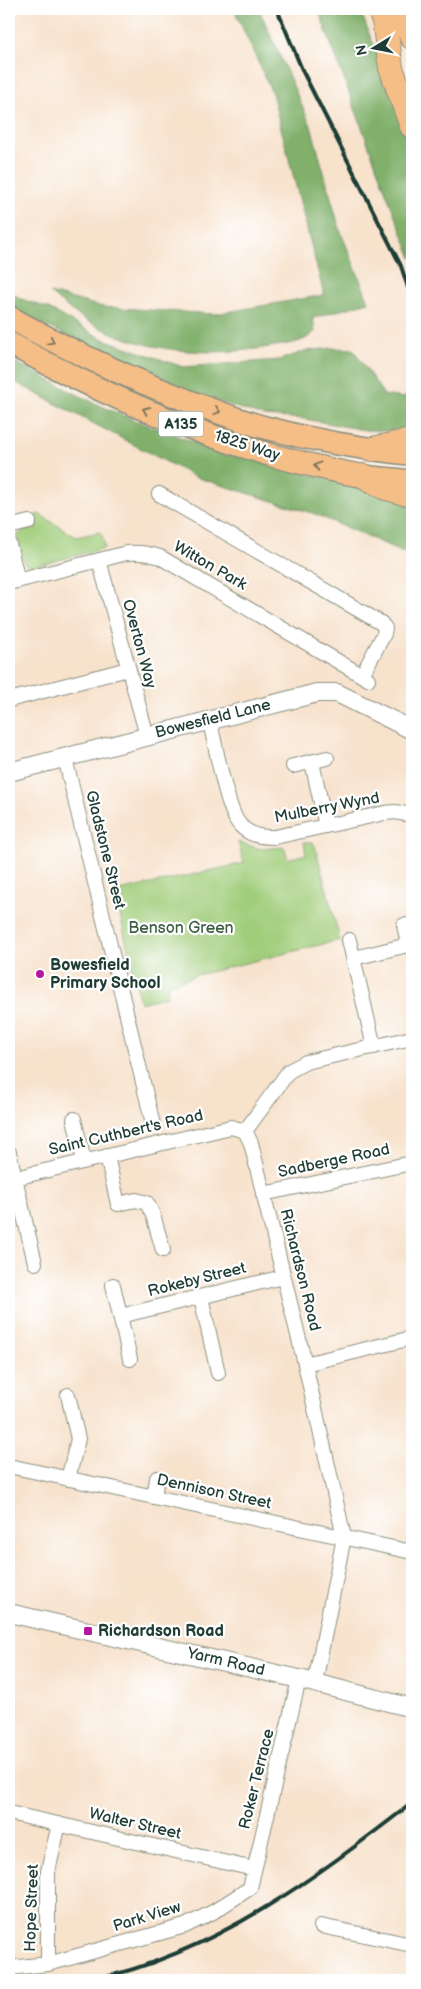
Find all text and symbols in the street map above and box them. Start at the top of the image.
north arrow [348,22,398,72]
text: N [352,44,371,57]
one-way arrow [46,334,55,344]
one-way arrow [142,405,151,416]
one-way arrow [212,405,221,415]
road number: A135 [158,412,204,436]
street label: 1825 Way [212,426,283,466]
one-way arrow [312,461,321,472]
street label: Witton Park [170,537,250,595]
street label: Overton Way [118,597,160,691]
street label: Bowesfield Lane [153,695,273,743]
street label: Mulberry Wynd [273,788,381,828]
street label: Gladstone Street [81,789,129,911]
park label: Benson Green [128,919,234,938]
place label: Bowesfield Primary School [50,956,160,993]
marker: Bowesfield Primary School [34,968,46,980]
street label: Saint Cuthbert's Road [47,1106,205,1160]
street label: Sadberge Road [276,1140,392,1182]
street label: Richardson Road [276,1207,324,1333]
street label: Rokeby Street [146,1259,248,1301]
street label: Dennison Street [155,1471,273,1513]
place label: Richardson Road [98,1622,224,1641]
marker: Richardson Road [82,1625,94,1637]
street label: Yarm Road [184,1644,267,1680]
street label: Roker Terrace [235,1726,279,1831]
street label: Walter Street [87,1804,183,1844]
street label: Hope Street [21,1864,43,1952]
street label: Park View [111,1898,183,1936]

